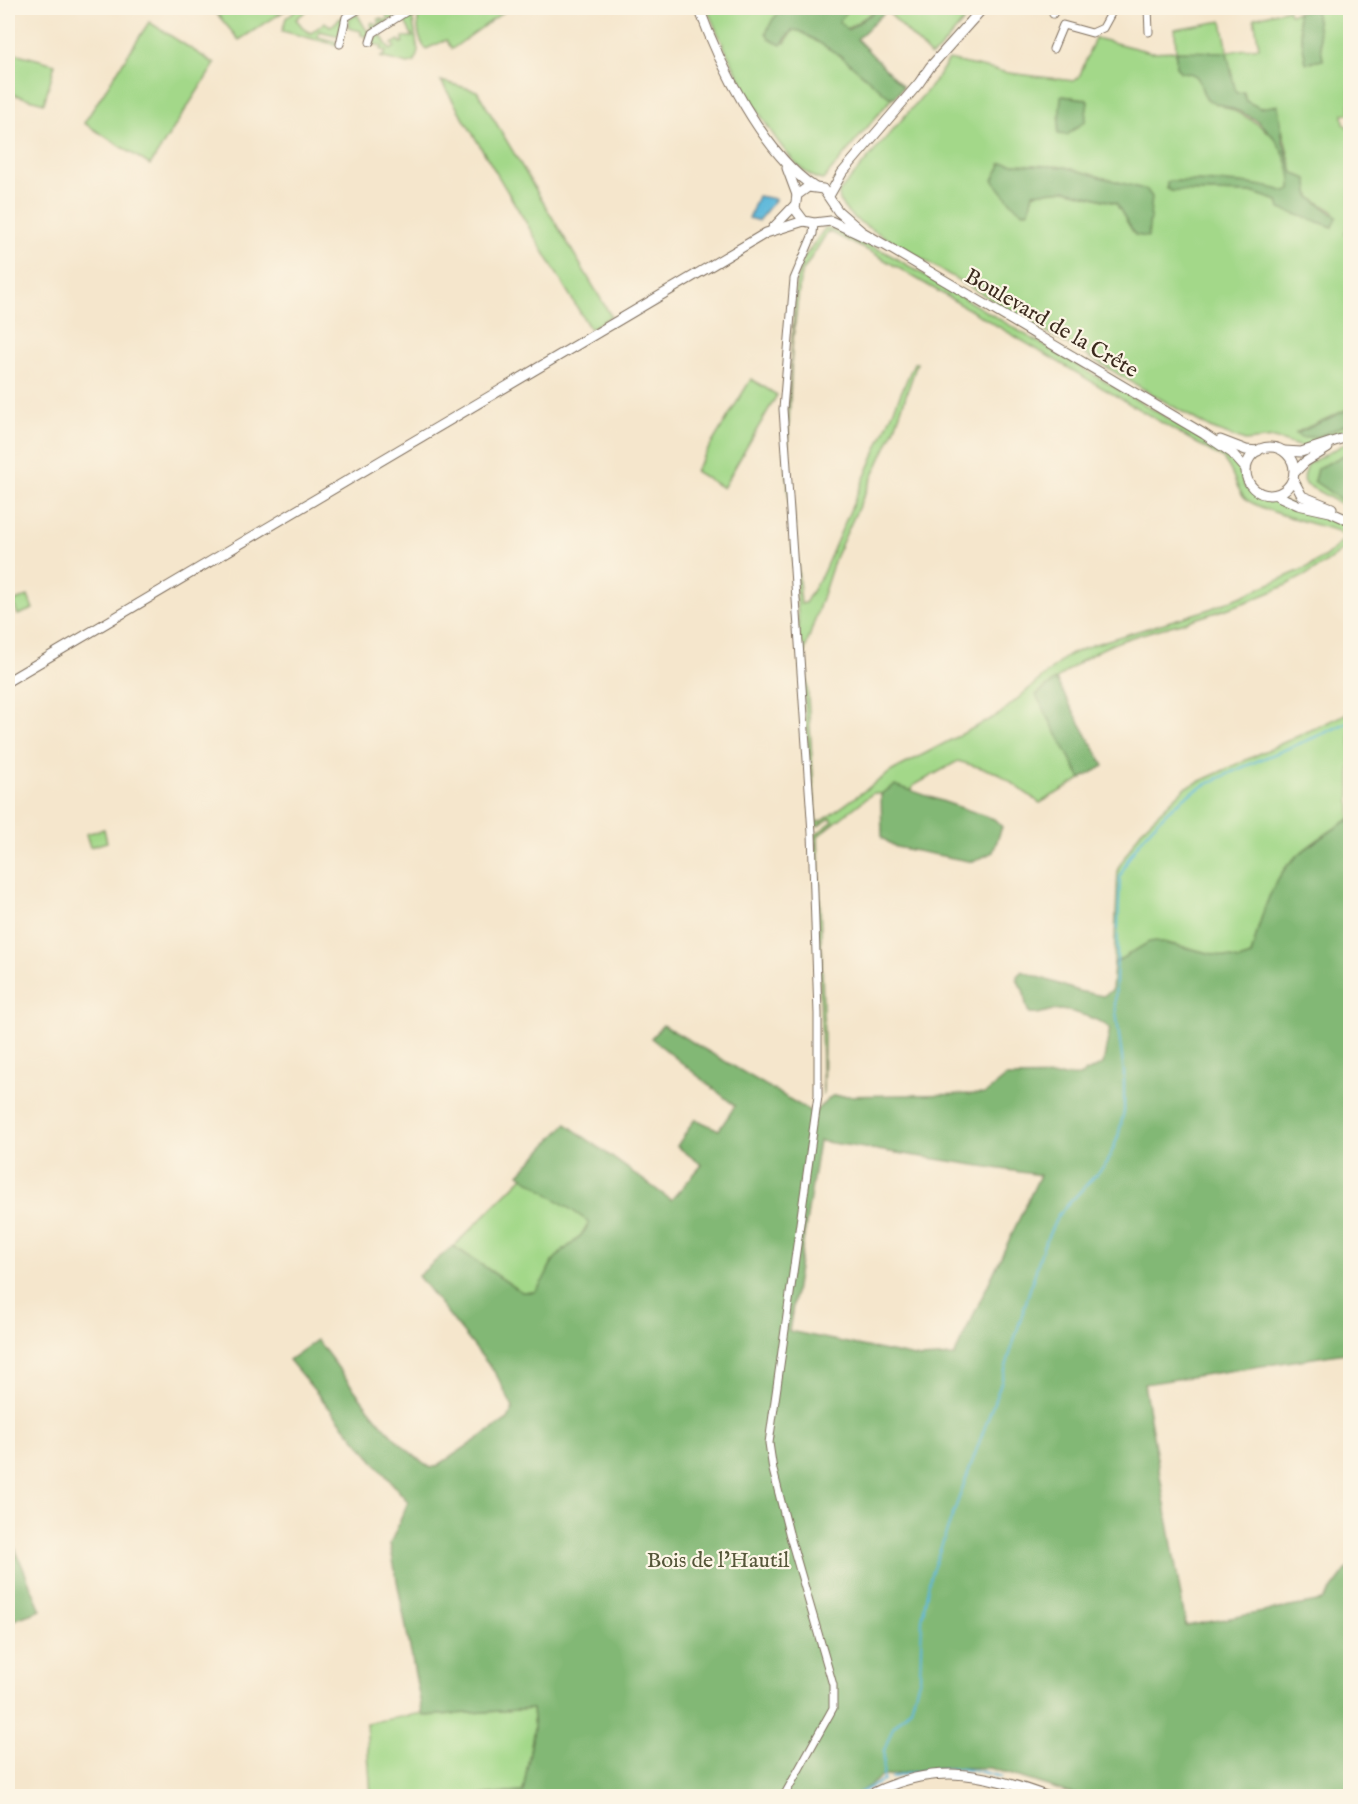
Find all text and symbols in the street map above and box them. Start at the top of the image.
street label: Boulevard de la Crête [959,263,1143,385]
park label: Bois de l'Hautil [647,1547,789,1575]

